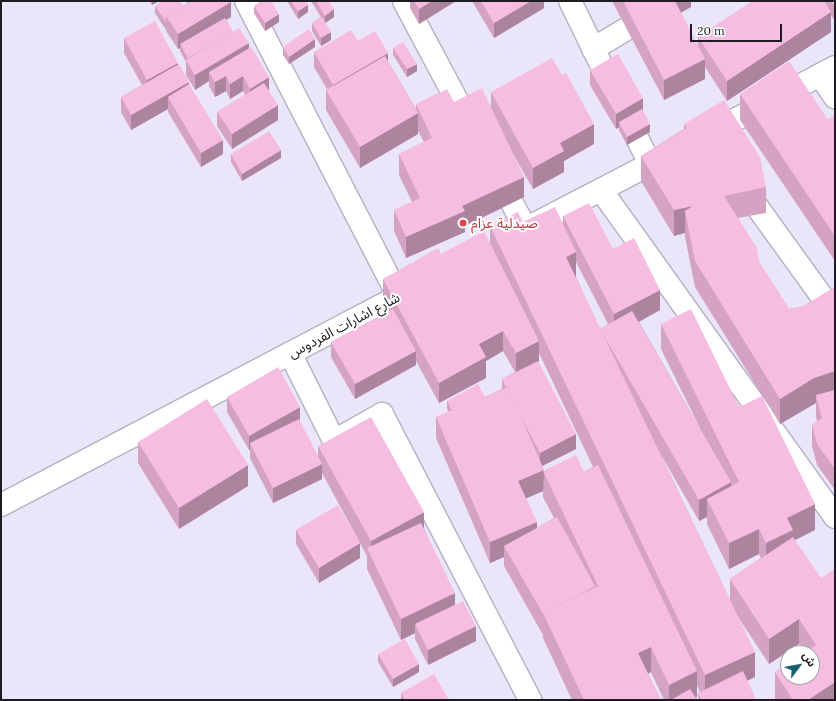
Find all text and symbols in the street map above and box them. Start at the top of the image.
scale bar [692,16,784,42]
text: 20 m [697,23,725,38]
place label: صيدلية عزام [471,215,538,231]
marker: صيدلية عزام [458,218,468,228]
street label: شارع اشارات الفردوس [285,288,403,362]
north arrow [780,645,820,685]
text: ش [799,649,819,669]

